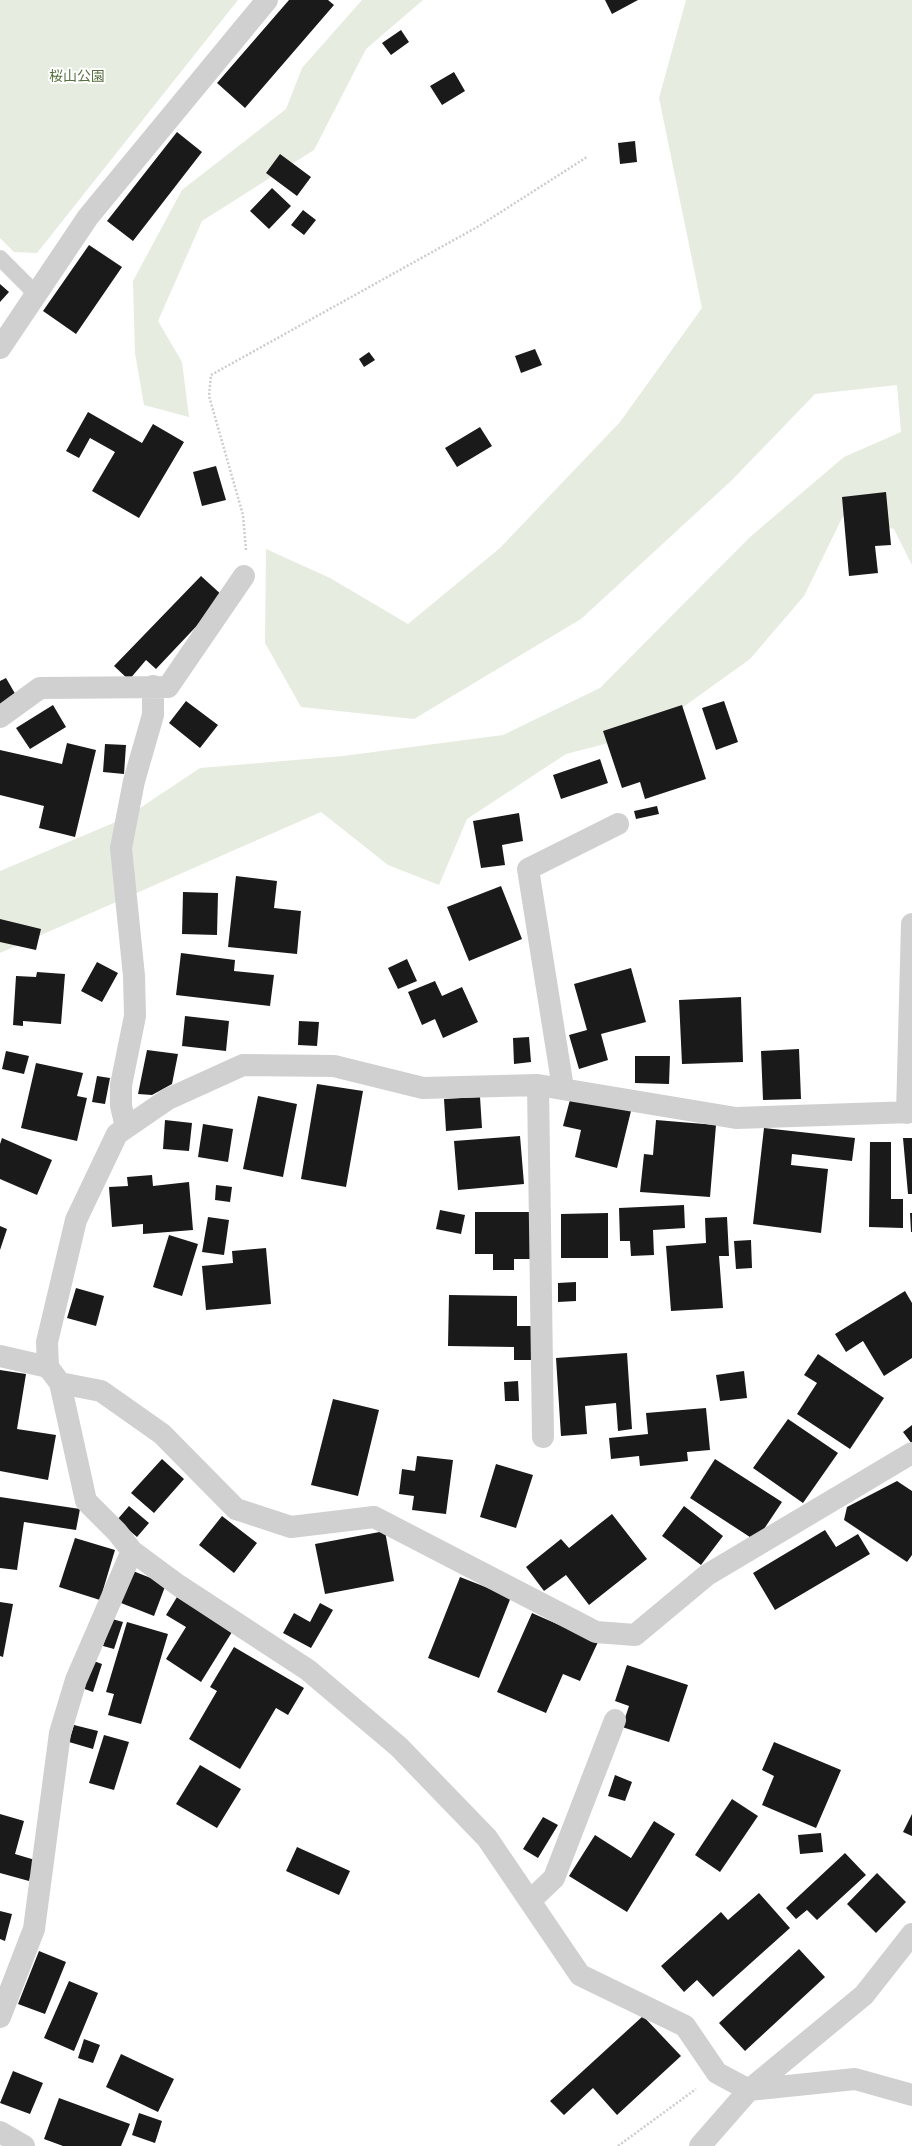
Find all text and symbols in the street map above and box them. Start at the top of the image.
park label: 桜山公園 [49,69,105,85]

